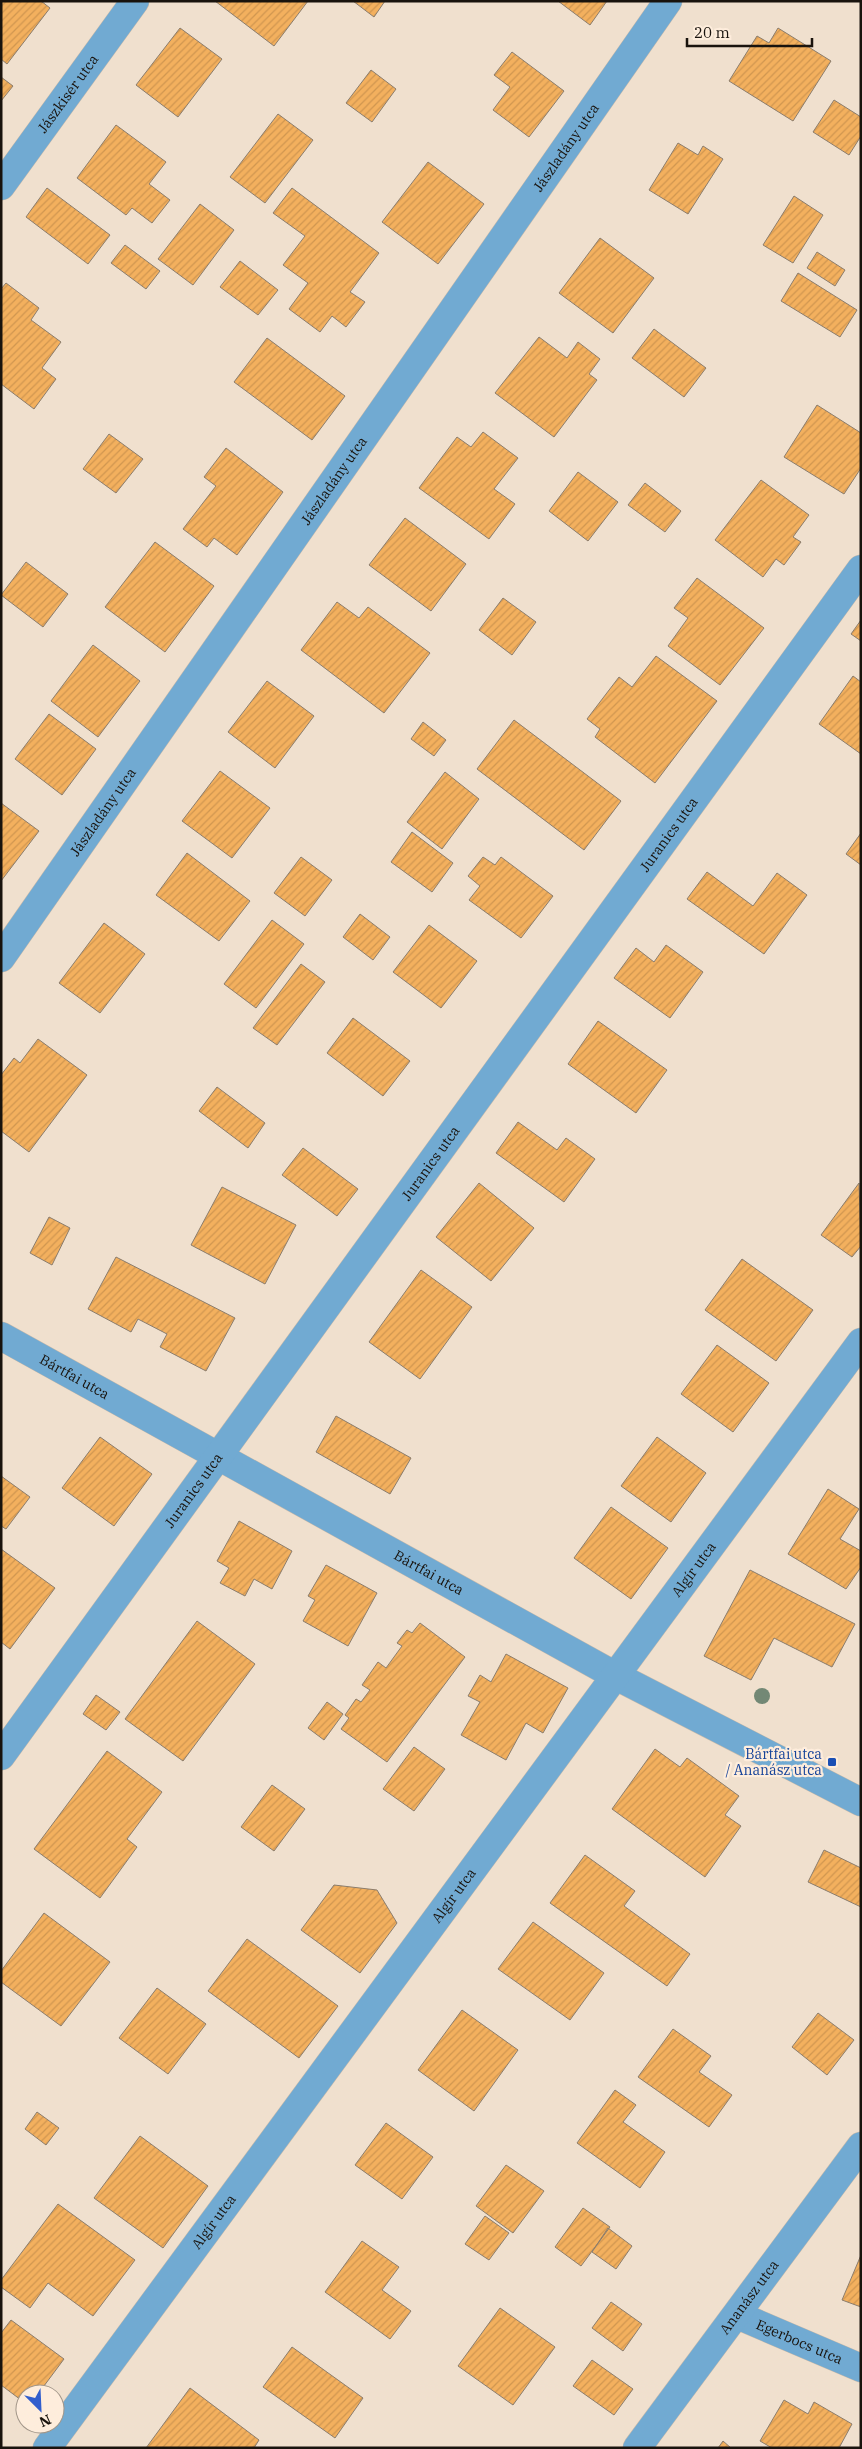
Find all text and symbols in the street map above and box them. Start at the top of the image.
scale bar [687,15,812,47]
text: 20 m [694,23,730,42]
street label: Jászkisér utca [33,51,103,136]
street label: Jászladány utca [529,99,603,195]
street label: Jászladány utca [297,433,371,528]
street label: Jászladány utca [66,764,140,860]
street label: Juranics utca [636,793,702,875]
street label: Juranics utca [397,1122,464,1204]
street label: Bártfai utca [36,1350,113,1403]
street label: Juranics utca [160,1449,227,1531]
street label: Algír utca [668,1538,720,1600]
street label: Bártfai utca [391,1546,467,1599]
place label: Bártfai utca / Ananász utca [725,1745,822,1779]
marker: Bártfai utca / Ananász utca [826,1756,838,1768]
street label: Algír utca [428,1864,480,1926]
street label: Algír utca [187,2190,240,2253]
street label: Ananász utca [715,2256,783,2338]
street label: Egerbocs utca [753,2315,846,2368]
north arrow [15,2384,65,2434]
text: N [37,2410,54,2431]

